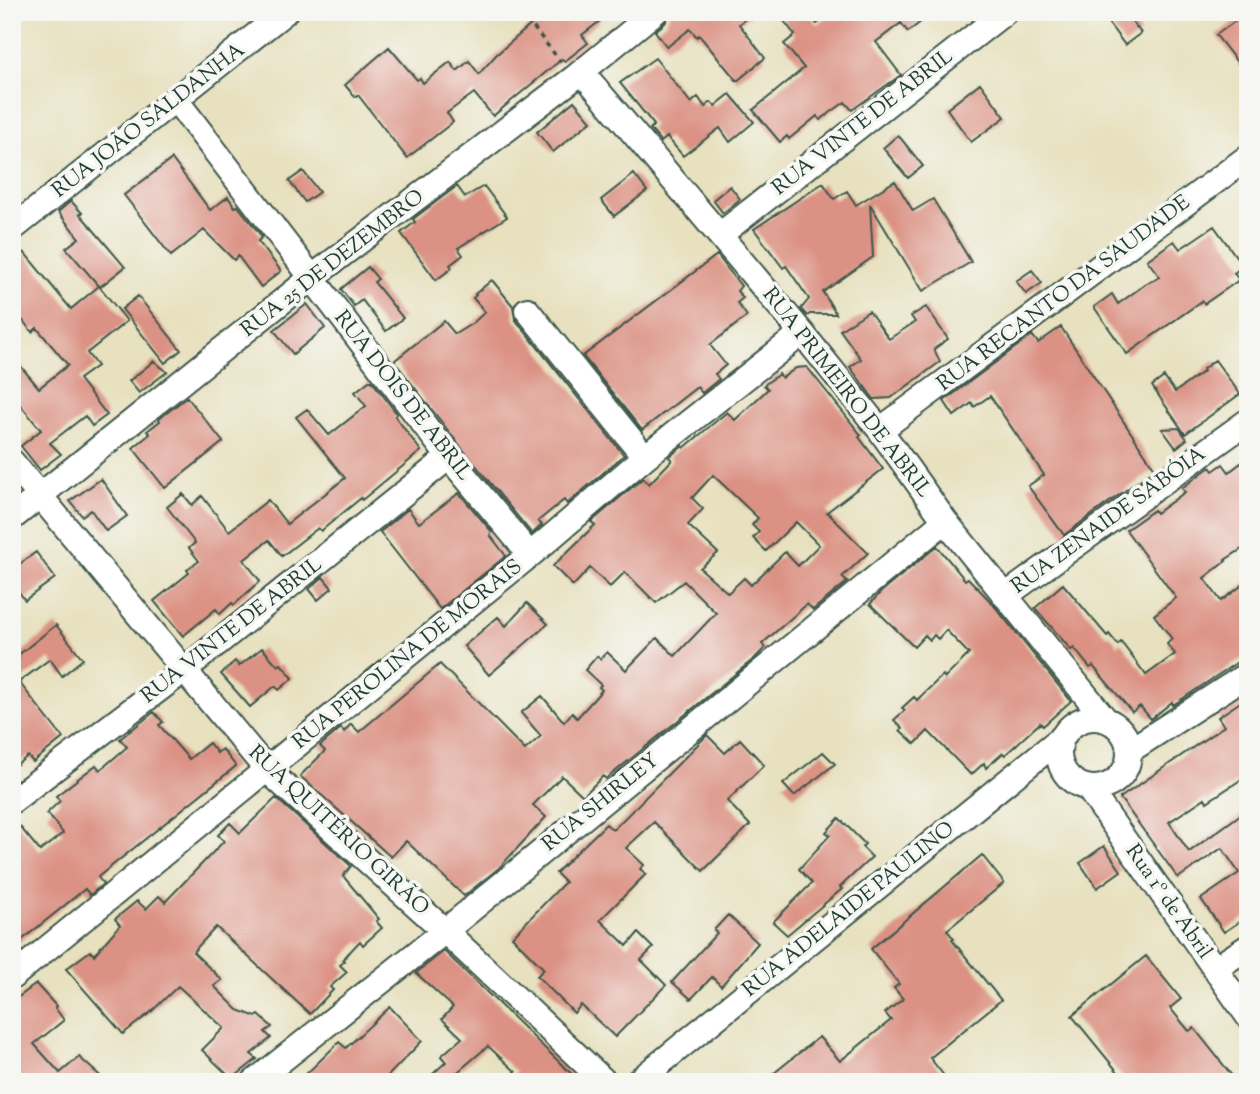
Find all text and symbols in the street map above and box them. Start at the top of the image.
street label: RUA JOÃO SALDANHA [46,36,252,206]
street label: RUA VINTE DE ABRIL [766,42,960,203]
street label: RUA 25 DE DEZEMBRO [235,183,431,345]
street label: RUA RECANTO DA SAUDADE [931,189,1197,399]
street label: RUA PRIMEIRO DE ABRIL [754,282,938,505]
street label: RUA DOIS DE ABRIL [326,305,478,488]
street label: RUA ZENAIDE SABÓIA [1006,440,1212,602]
street label: RUA VINTE DE ABRIL [135,550,329,711]
street label: RUA PEROLINA DE MORAIS [287,553,529,757]
street label: RUA QUITÉRIO GIRÃO [241,739,435,923]
street label: RUA SHIRLEY [536,746,666,860]
street label: RUA ADELAIDE PAULINO [737,815,961,1005]
street label: Rua 1º de Abril [1117,839,1219,966]

